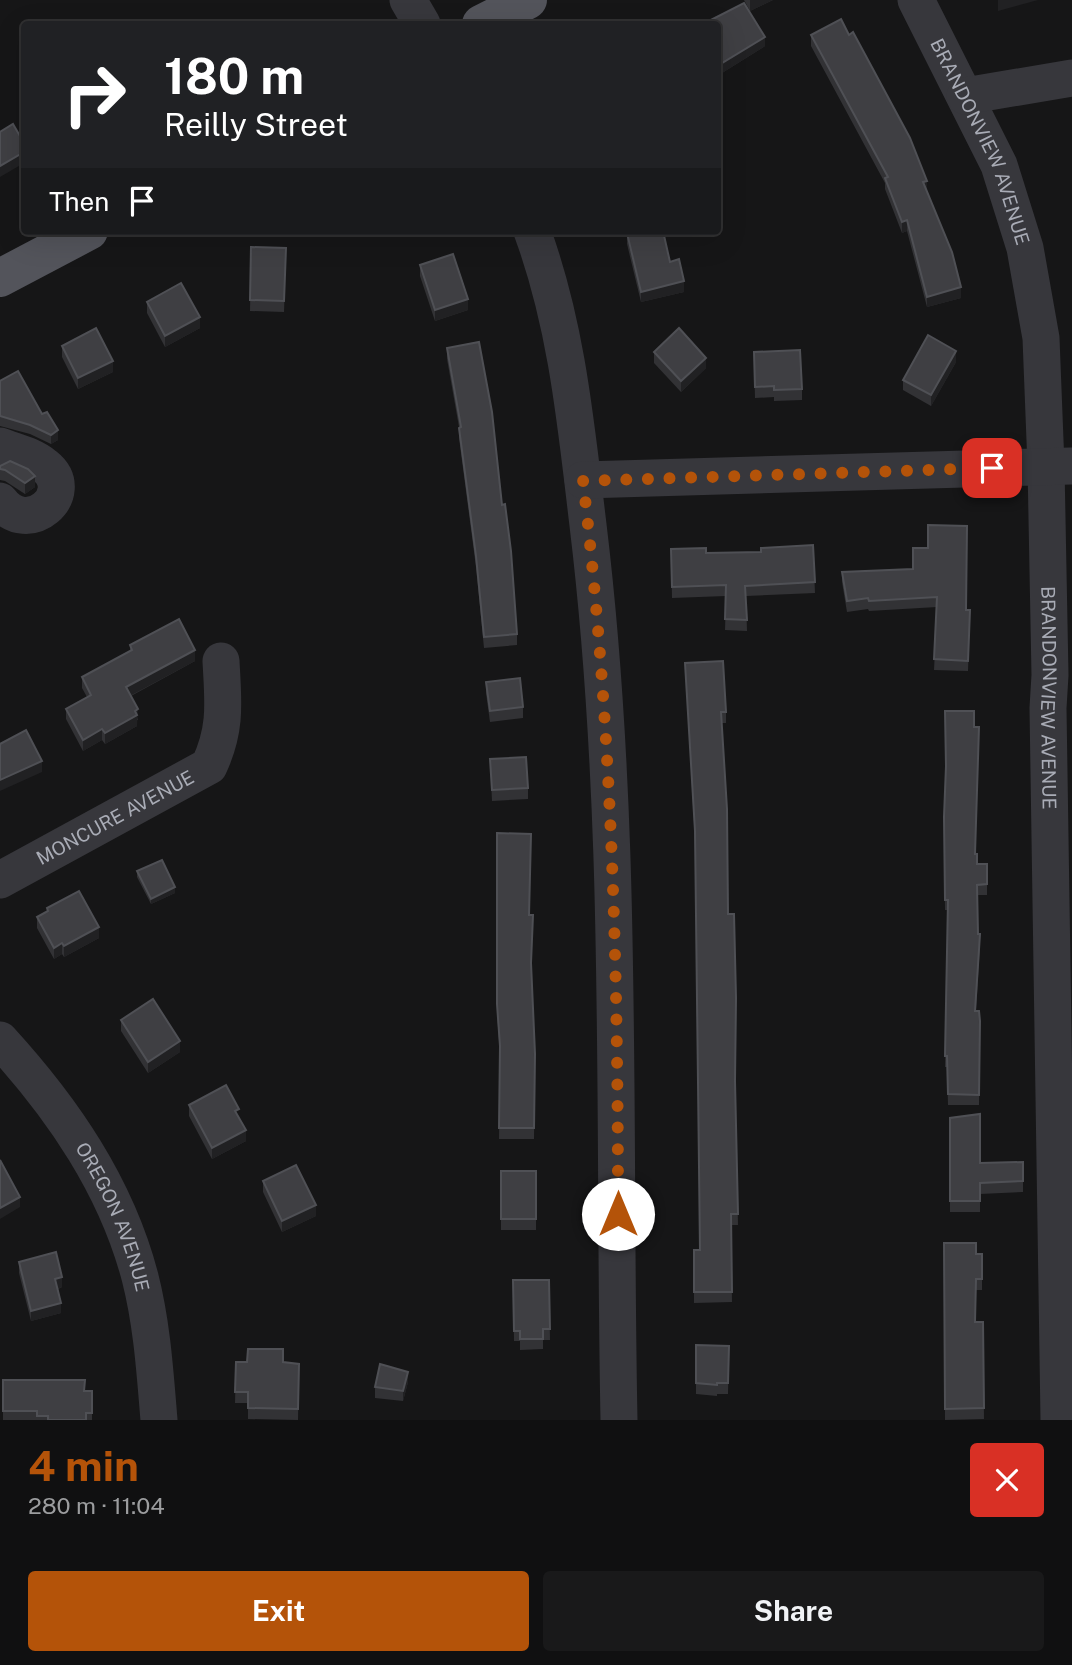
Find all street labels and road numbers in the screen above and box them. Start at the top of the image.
street label: BRANDONVIEW AVENUE [926,35,1034,247]
street label: BRANDONVIEW AVENUE [1037,586,1061,809]
street label: MONCURE AVENUE [32,765,198,869]
street label: OREGON AVENUE [71,1138,154,1294]

